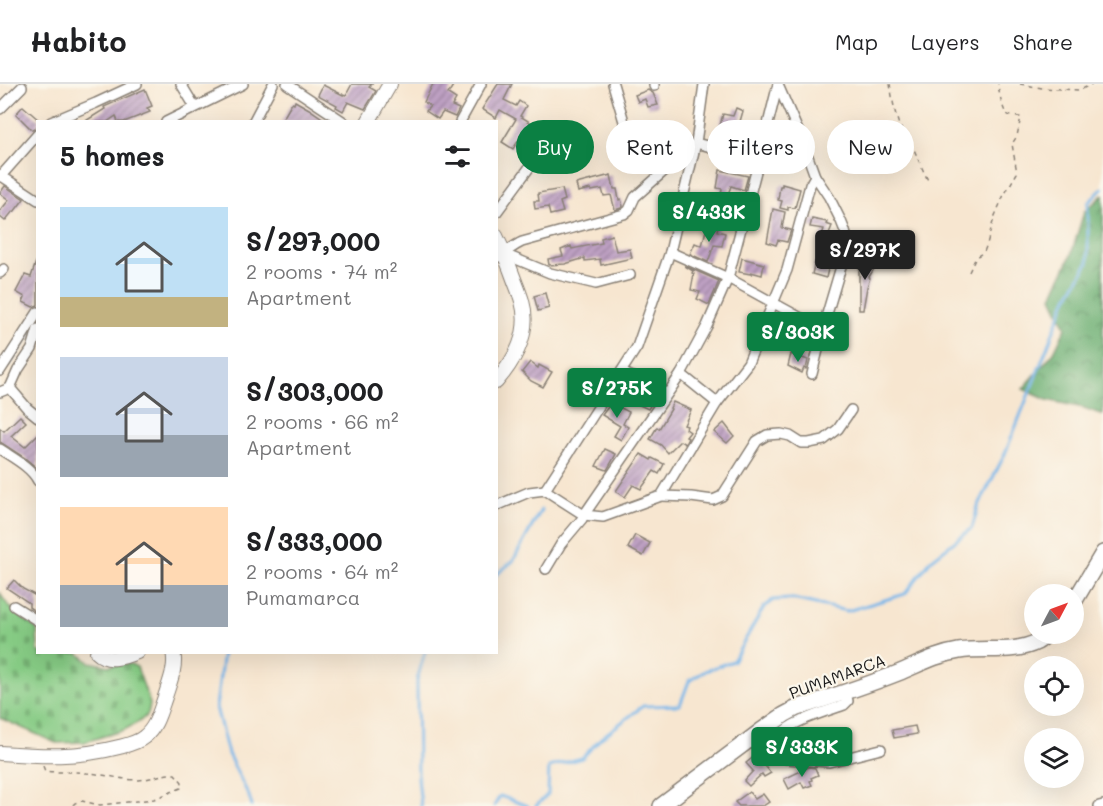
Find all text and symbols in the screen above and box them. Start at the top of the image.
text: Habito [30,23,126,59]
text: Map [835,28,878,55]
text: Layers [911,28,980,55]
text: Share [1013,28,1073,55]
chip: Buy [516,120,594,174]
chip: Rent [606,120,695,174]
chip: Filters [707,120,815,174]
chip: New [827,120,914,174]
text: 5 homes [60,139,165,173]
icon: filters [441,140,474,173]
pin: S/433K [660,192,758,243]
text: S/433K [672,198,746,224]
text: S/297,000 [246,224,380,258]
pin: S/297K [816,230,914,281]
icon: home [108,231,180,303]
text: S/297K [829,236,901,262]
text: 2 rooms · 74 m² [246,258,397,284]
text: Apartment [246,284,352,310]
pin: S/303K [749,312,847,363]
text: S/303K [761,318,835,344]
pin: S/275K [568,368,666,419]
text: S/303,000 [246,374,384,408]
text: S/275K [581,374,653,400]
icon: home [108,381,180,453]
text: 2 rooms · 66 m² [246,408,399,434]
text: Apartment [246,434,352,460]
text: S/333,000 [246,524,382,558]
icon: home [108,531,180,603]
text: 2 rooms · 64 m² [246,558,398,584]
text: Pumamarca [246,584,360,610]
north arrow [1024,584,1084,644]
map controls [1024,584,1084,788]
street label: PUMAMARCA [786,649,888,703]
button: locate [1024,656,1084,716]
pin: S/333K [753,727,851,778]
button: layers [1024,728,1084,788]
text: S/333K [765,733,839,759]

